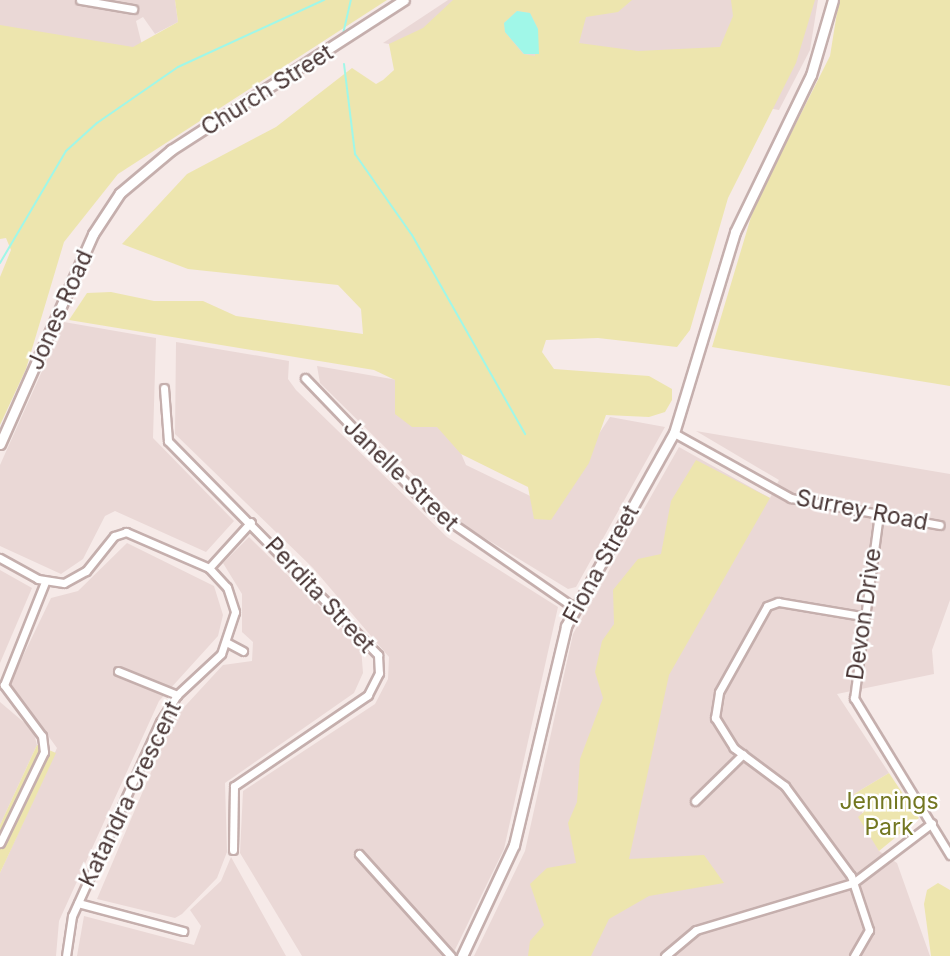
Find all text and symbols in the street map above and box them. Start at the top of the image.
street label: Church Street [196,38,338,142]
street label: Jones Road [21,246,99,374]
street label: Janelle Street [338,413,464,537]
street label: Surrey Road [794,484,930,536]
street label: Fiona Street [557,500,645,628]
street label: Perdita Street [259,532,381,658]
street label: Devon Drive [841,546,887,682]
street label: Katandra Crescent [73,697,187,891]
park label: Jennings Park [839,787,939,841]

